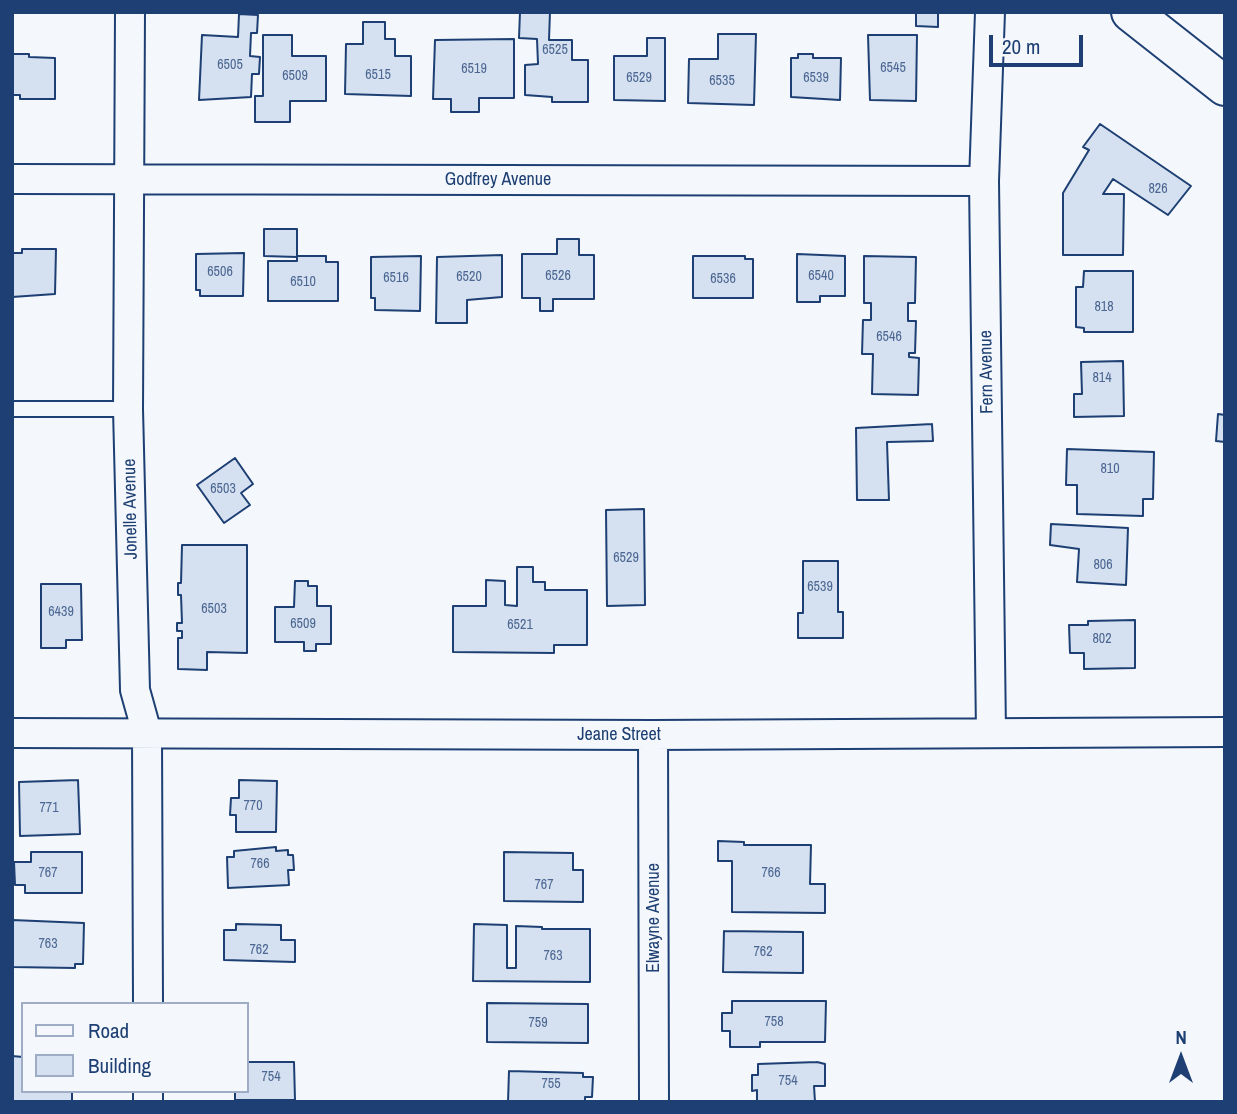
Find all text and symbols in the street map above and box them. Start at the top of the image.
scale bar [992,21,1086,65]
text: 20 m [1002,32,1040,61]
house number: 6525 [542,42,568,58]
house number: 6505 [217,57,243,73]
house number: 6545 [880,60,906,76]
house number: 6519 [461,61,487,77]
house number: 6515 [365,67,391,83]
house number: 6509 [282,68,308,84]
house number: 6529 [626,70,652,86]
house number: 6539 [803,70,829,86]
house number: 6535 [709,73,735,89]
street label: Godfrey Avenue [445,169,551,191]
house number: 826 [1148,181,1168,197]
house number: 6506 [207,264,233,280]
house number: 6526 [545,268,571,284]
house number: 6540 [808,268,834,284]
house number: 6520 [456,269,482,285]
house number: 6516 [383,270,409,286]
house number: 6536 [710,271,736,287]
house number: 6510 [290,274,316,290]
house number: 818 [1094,299,1114,315]
house number: 6546 [876,329,902,345]
street label: Fern Avenue [975,330,999,414]
house number: 814 [1092,370,1112,386]
street label: Jonelle Avenue [119,458,143,560]
house number: 810 [1100,461,1120,477]
house number: 6503 [210,481,236,497]
house number: 6529 [613,550,639,566]
house number: 806 [1093,557,1113,573]
house number: 6539 [807,579,833,595]
house number: 6503 [201,601,227,617]
house number: 6439 [48,604,74,620]
house number: 6509 [290,616,316,632]
house number: 6521 [507,617,533,633]
house number: 802 [1092,631,1112,647]
street label: Jeane Street [577,724,661,746]
house number: 770 [243,798,263,814]
house number: 771 [39,800,59,816]
house number: 766 [250,856,270,872]
street label: Elwayne Avenue [643,863,665,973]
house number: 767 [38,865,58,881]
house number: 766 [761,865,781,881]
house number: 767 [534,877,554,893]
house number: 763 [38,936,58,952]
house number: 762 [249,942,269,958]
house number: 762 [753,944,773,960]
house number: 763 [543,948,563,964]
legend [21,1002,248,1093]
house number: 758 [764,1014,784,1030]
house number: 759 [528,1015,548,1031]
text: Road [88,1016,129,1045]
north arrow [1146,1023,1216,1093]
text: N [1175,1024,1187,1050]
text: Building [88,1051,151,1080]
house number: 754 [261,1069,281,1085]
house number: 754 [778,1073,798,1089]
house number: 755 [541,1076,561,1092]

